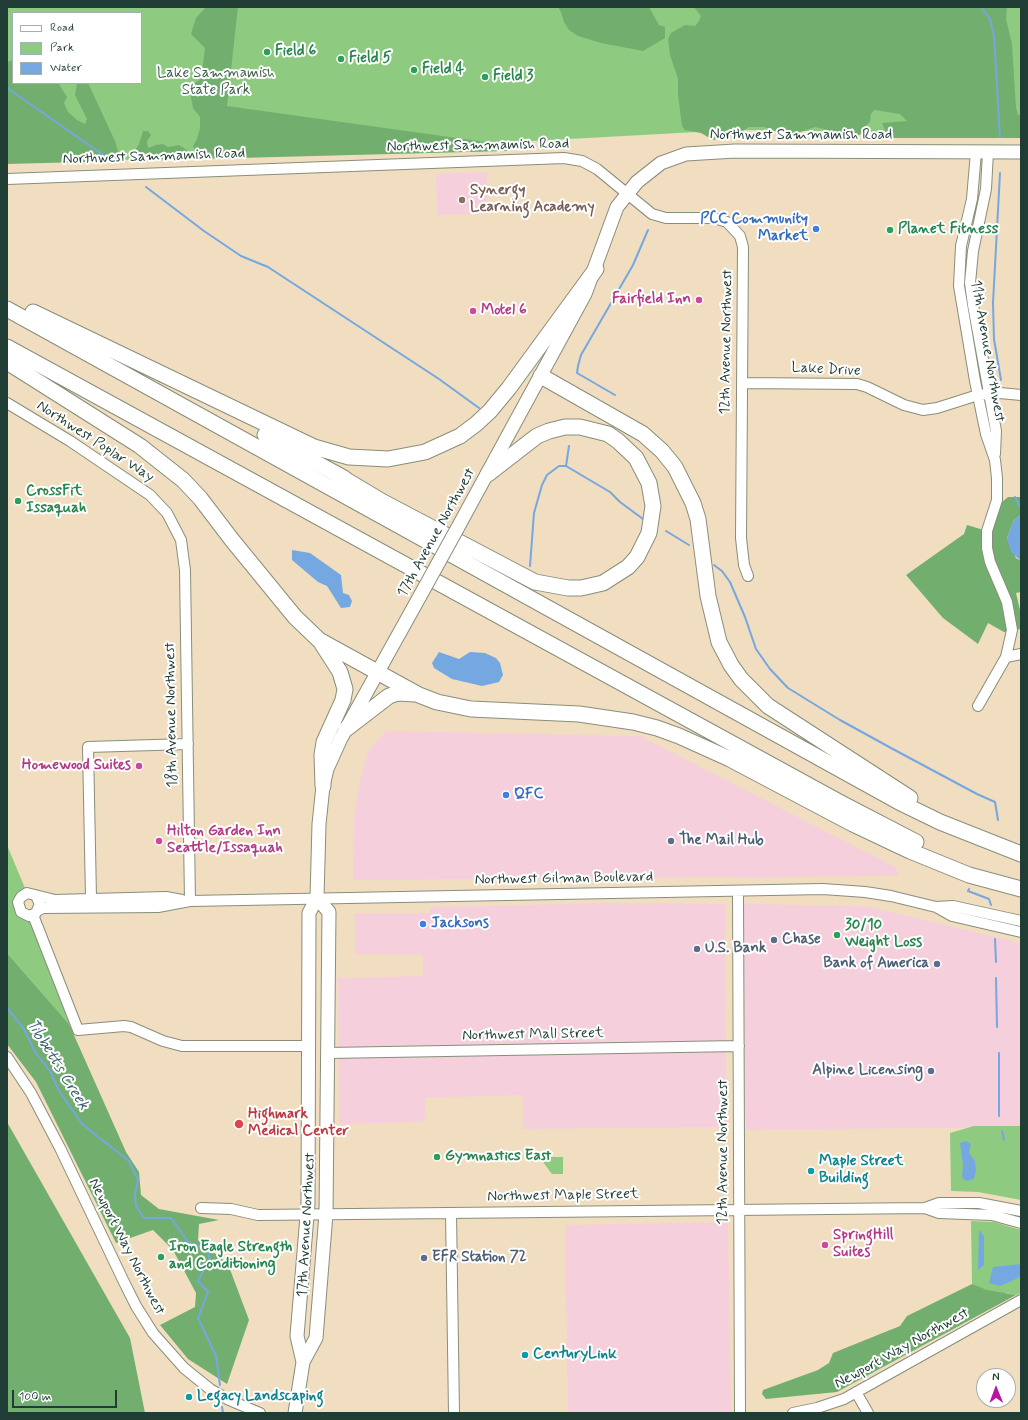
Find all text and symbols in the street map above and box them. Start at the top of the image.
legend [12,12,142,84]
text: Road [50,20,74,36]
text: Park [50,40,74,56]
place label: Field 6 [275,43,316,61]
marker: Field 6 [262,47,272,57]
place label: Field 5 [349,50,392,68]
marker: Field 5 [336,54,346,64]
text: Water [50,60,82,76]
place label: Field 4 [422,61,464,79]
park label: Lake Sammamish State Park [157,65,275,100]
marker: Field 4 [409,65,419,75]
place label: Field 3 [493,68,533,86]
marker: Field 3 [480,72,490,82]
street label: Northwest Sammamish Road [710,127,892,145]
street label: Northwest Sammamish Road [387,135,569,157]
street label: Northwest Sammamish Road [62,145,246,169]
place label: Synergy Learning Academy [470,182,595,217]
marker: Synergy Learning Academy [457,195,467,205]
place label: PCC Community Market [700,211,808,246]
place label: Planet Fitness [898,221,998,239]
marker: PCC Community Market [811,224,821,234]
marker: Planet Fitness [885,225,895,235]
street label: 12th Avenue Northwest [717,269,737,415]
street label: 11th Avenue Northwest [966,279,1008,423]
place label: Fairfield Inn [612,291,691,309]
marker: Fairfield Inn [694,295,704,305]
place label: Motel 6 [481,302,527,320]
marker: Motel 6 [468,306,478,316]
street label: Lake Drive [791,359,861,381]
street label: Northwest Poplar Way [33,397,157,487]
street label: 17th Avenue Northwest [394,465,480,601]
place label: CrossFit Issaquah [26,483,86,518]
marker: CrossFit Issaquah [13,496,23,506]
street label: 18th Avenue Northwest [162,642,182,788]
place label: Homewood Suites [22,757,131,775]
marker: Homewood Suites [134,761,144,771]
place label: QFC [514,786,543,804]
marker: QFC [501,790,511,800]
place label: Hilton Garden Inn Seattle/Issaquah [167,823,283,858]
place label: The Mail Hub [679,832,764,850]
marker: Hilton Garden Inn Seattle/Issaquah [154,836,164,846]
marker: The Mail Hub [666,836,676,846]
street label: Northwest Gilman Boulevard [475,868,653,890]
place label: Jacksons [431,915,489,933]
place label: 30/10 Weight Loss [845,917,922,952]
marker: Jacksons [418,919,428,929]
marker: 30/10 Weight Loss [832,930,842,940]
place label: Chase [782,931,821,949]
marker: Chase [769,935,779,945]
place label: U.S. Bank [705,940,766,958]
marker: U.S. Bank [692,944,702,954]
place label: Bank of America [823,955,929,973]
marker: Bank of America [932,959,942,969]
water label: Tibbetts Creek [21,1016,93,1114]
street label: Northwest Mall Street [462,1025,604,1045]
place label: Alpine Licensing [812,1062,923,1080]
marker: Alpine Licensing [926,1066,936,1076]
street label: 12th Avenue Northwest [715,1079,733,1225]
place label: Highmark Medical Center [248,1106,349,1141]
marker: Highmark Medical Center [233,1118,245,1130]
place label: Gymnastics East [445,1148,551,1166]
street label: 17th Avenue Northwest [294,1152,320,1298]
marker: Gymnastics East [432,1152,442,1162]
place label: Maple Street Building [819,1153,903,1188]
marker: Maple Street Building [806,1166,816,1176]
street label: Newport Way Northwest [84,1176,168,1318]
street label: Northwest Maple Street [487,1186,639,1206]
place label: SpringHill Suites [833,1227,894,1262]
place label: Iron Eagle Strength and Conditioning [169,1239,292,1274]
marker: SpringHill Suites [820,1240,830,1250]
place label: EFR Station 72 [432,1249,527,1267]
marker: Iron Eagle Strength and Conditioning [156,1252,166,1262]
marker: EFR Station 72 [419,1253,429,1263]
street label: Newport Way Northwest [832,1305,972,1393]
place label: CenturyLink [533,1346,617,1364]
marker: CenturyLink [520,1350,530,1360]
north arrow [976,1368,1016,1408]
text: N [992,1370,1000,1384]
scale bar [14,1382,119,1408]
place label: Legacy Landscaping [197,1388,323,1406]
text: 100 m [19,1389,51,1405]
marker: Legacy Landscaping [184,1392,194,1402]

